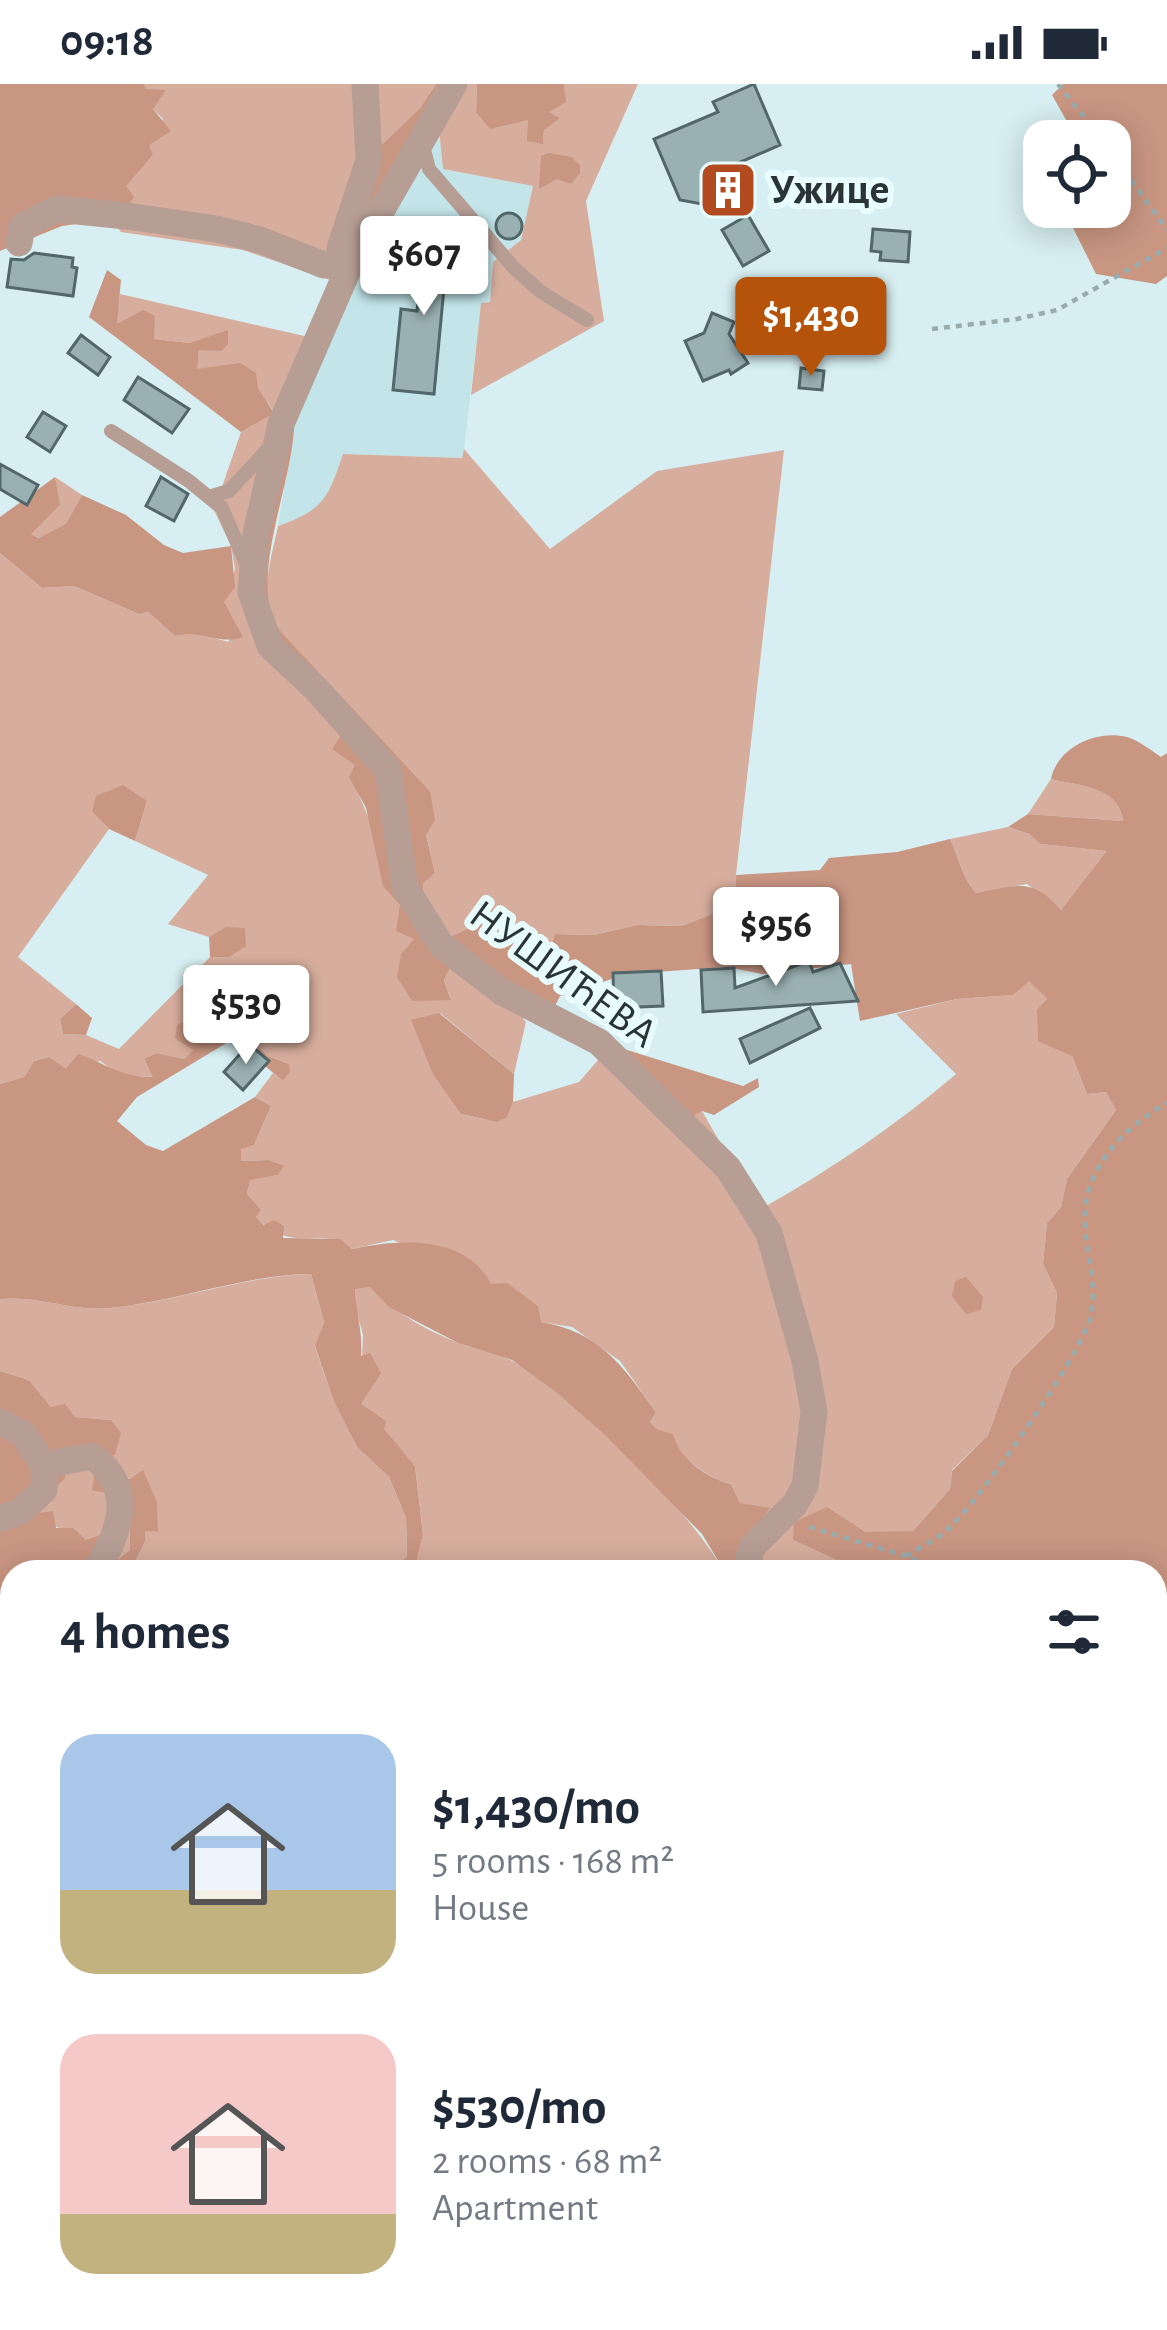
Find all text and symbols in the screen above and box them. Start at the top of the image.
text: 09:18 [60,19,154,64]
map controls [1023,120,1131,228]
button: locate [1023,120,1131,228]
building icon: Ужице [697,159,759,221]
place label: Ужице [770,169,890,211]
pin: $607 [353,216,495,318]
text: $607 [387,235,461,274]
pin: $1,430 [713,277,909,379]
text: $1,430 [762,296,860,335]
pin: $956 [705,887,847,989]
street label: НУШИЋЕВА [462,892,664,1056]
text: $956 [740,906,812,945]
pin: $530 [175,965,317,1067]
text: $530 [210,984,282,1023]
icon: filters [1041,1599,1107,1665]
text: 4 homes [60,1607,230,1658]
icon: home [156,1782,300,1926]
text: $1,430/mo [432,1782,640,1833]
text: 5 rooms · 168 m² [432,1842,674,1881]
text: House [432,1889,529,1928]
icon: home [156,2082,300,2226]
text: $530/mo [432,2082,606,2133]
text: 2 rooms · 68 m² [432,2142,662,2181]
text: Apartment [432,2189,598,2228]

